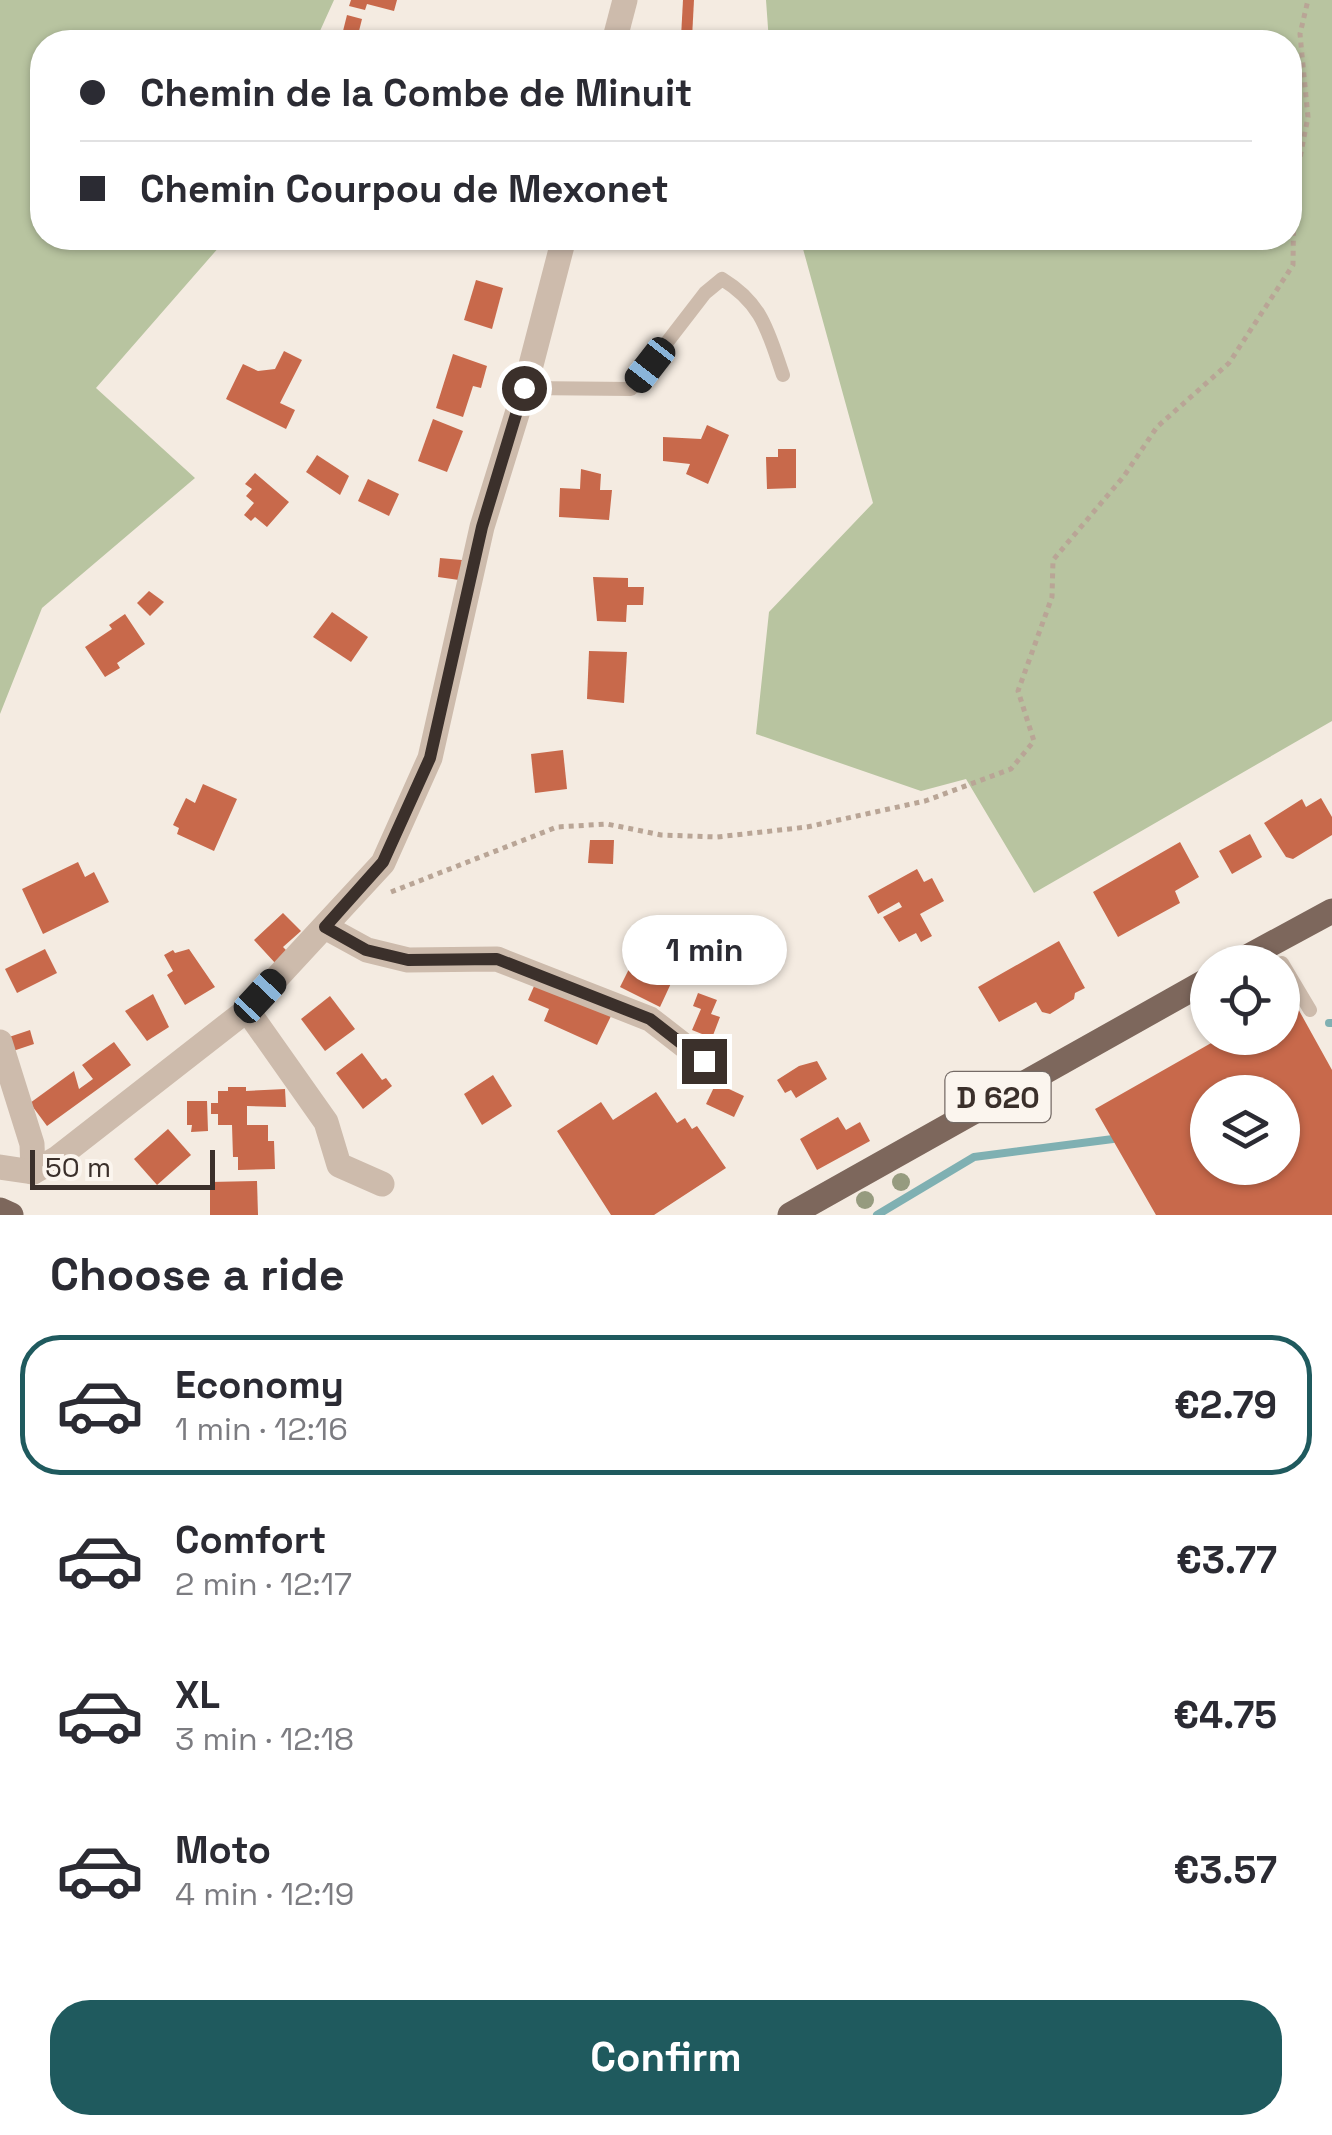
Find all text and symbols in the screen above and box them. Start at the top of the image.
text: Chemin de la Combe de Minuit [140,69,692,117]
text: Chemin Courpou de Mexonet [140,165,669,213]
car [620,332,680,398]
route start [502,366,547,411]
callout: 1 min [622,916,786,986]
text: 1 min [665,930,744,970]
map controls [1190,945,1300,1185]
button: locate [1190,945,1300,1055]
car [229,964,291,1028]
route end [682,1039,727,1084]
road number: D 620 [946,1072,1050,1122]
button: layers [1190,1075,1300,1185]
scale bar [30,1145,215,1190]
text: 50 m [45,1149,111,1185]
text: Choose a ride [50,1246,345,1303]
icon: car [55,1360,145,1450]
text: Economy [175,1361,344,1409]
text: €2.79 [1174,1381,1277,1429]
text: 1 min · 12:16 [175,1409,348,1449]
icon: car [55,1515,145,1605]
text: Comfort [175,1516,326,1564]
text: €3.77 [1176,1536,1277,1584]
text: 2 min · 12:17 [175,1564,352,1604]
icon: car [55,1670,145,1760]
text: XL [175,1671,220,1719]
text: €4.75 [1173,1691,1277,1739]
text: 3 min · 12:18 [175,1719,354,1759]
icon: car [55,1825,145,1915]
text: Moto [175,1826,271,1874]
text: €3.57 [1173,1846,1277,1894]
text: 4 min · 12:19 [175,1874,354,1914]
button: Confirm [50,2000,1282,2115]

